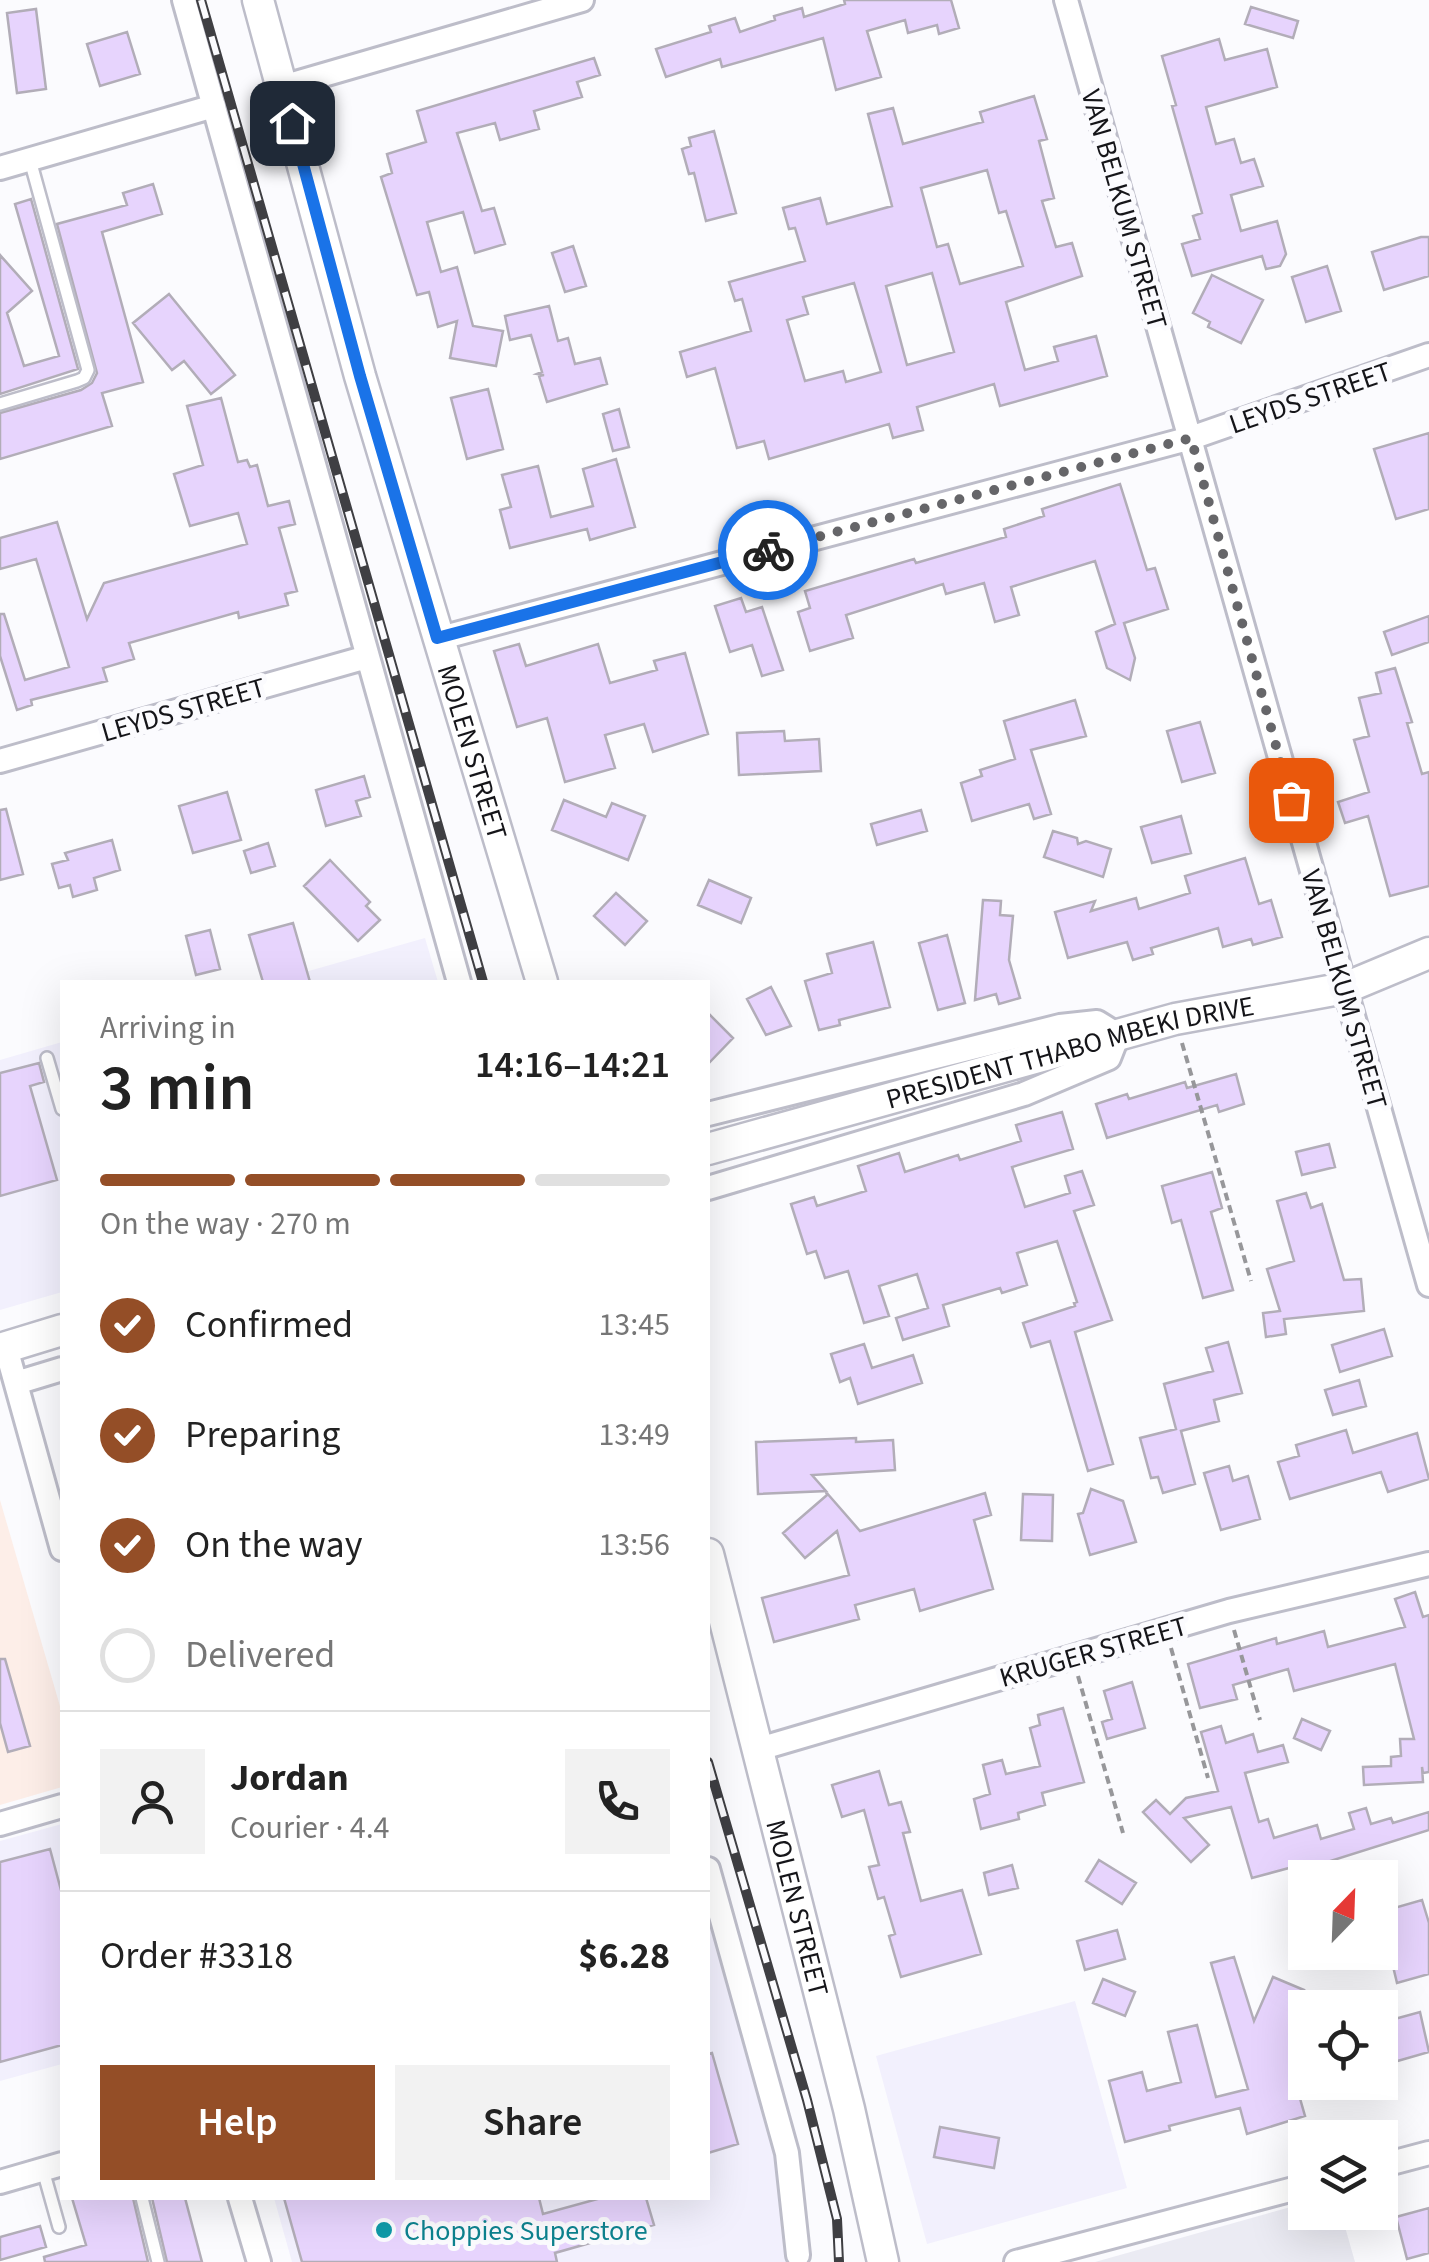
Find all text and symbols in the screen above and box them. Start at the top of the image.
pin [250,81,335,166]
street label: VAN BELKUM STREET [1071,85,1177,334]
icon: home [265,96,320,151]
street label: LEYDS STREET [1224,351,1397,444]
courier [718,500,818,600]
icon: bike [741,523,796,578]
street label: MOLEN STREET [427,660,517,845]
street label: LEYDS STREET [96,667,270,753]
pin [1249,758,1334,843]
icon: bag [1264,773,1319,828]
street label: VAN BELKUM STREET [1291,865,1397,1114]
street label: PRESIDENT THABO MBEKI DRIVE [881,986,1257,1120]
text: Arriving in [100,1005,236,1051]
text: 14:16–14:21 [475,1038,670,1092]
text: 3 min [100,1042,255,1135]
text: On the way · 270 m [100,1201,351,1247]
icon: check [100,1298,155,1353]
text: Confirmed [185,1298,353,1352]
text: 13:45 [598,1302,670,1348]
icon: check [100,1408,155,1463]
text: Preparing [185,1408,340,1462]
text: 13:49 [598,1412,670,1458]
icon: check [100,1518,155,1573]
text: On the way [185,1518,362,1572]
text: 13:56 [598,1522,670,1568]
street label: KRUGER STREET [995,1606,1192,1698]
text: Delivered [185,1628,335,1682]
button: person [100,1749,205,1854]
button: phone [565,1749,670,1854]
text: Jordan [230,1751,349,1805]
text: Courier · 4.4 [230,1805,390,1851]
street label: MOLEN STREET [755,1815,839,2001]
north arrow [1288,1860,1398,1970]
map controls [1288,1860,1398,2230]
text: Order #3318 [100,1929,293,1983]
text: $6.28 [578,1929,670,1983]
button: locate [1288,1990,1398,2100]
button: Help [100,2065,375,2180]
button: Share [395,2065,670,2180]
button: layers [1288,2120,1398,2230]
place label: Choppies Superstore [404,2211,648,2251]
marker: Choppies Superstore [373,2219,395,2241]

